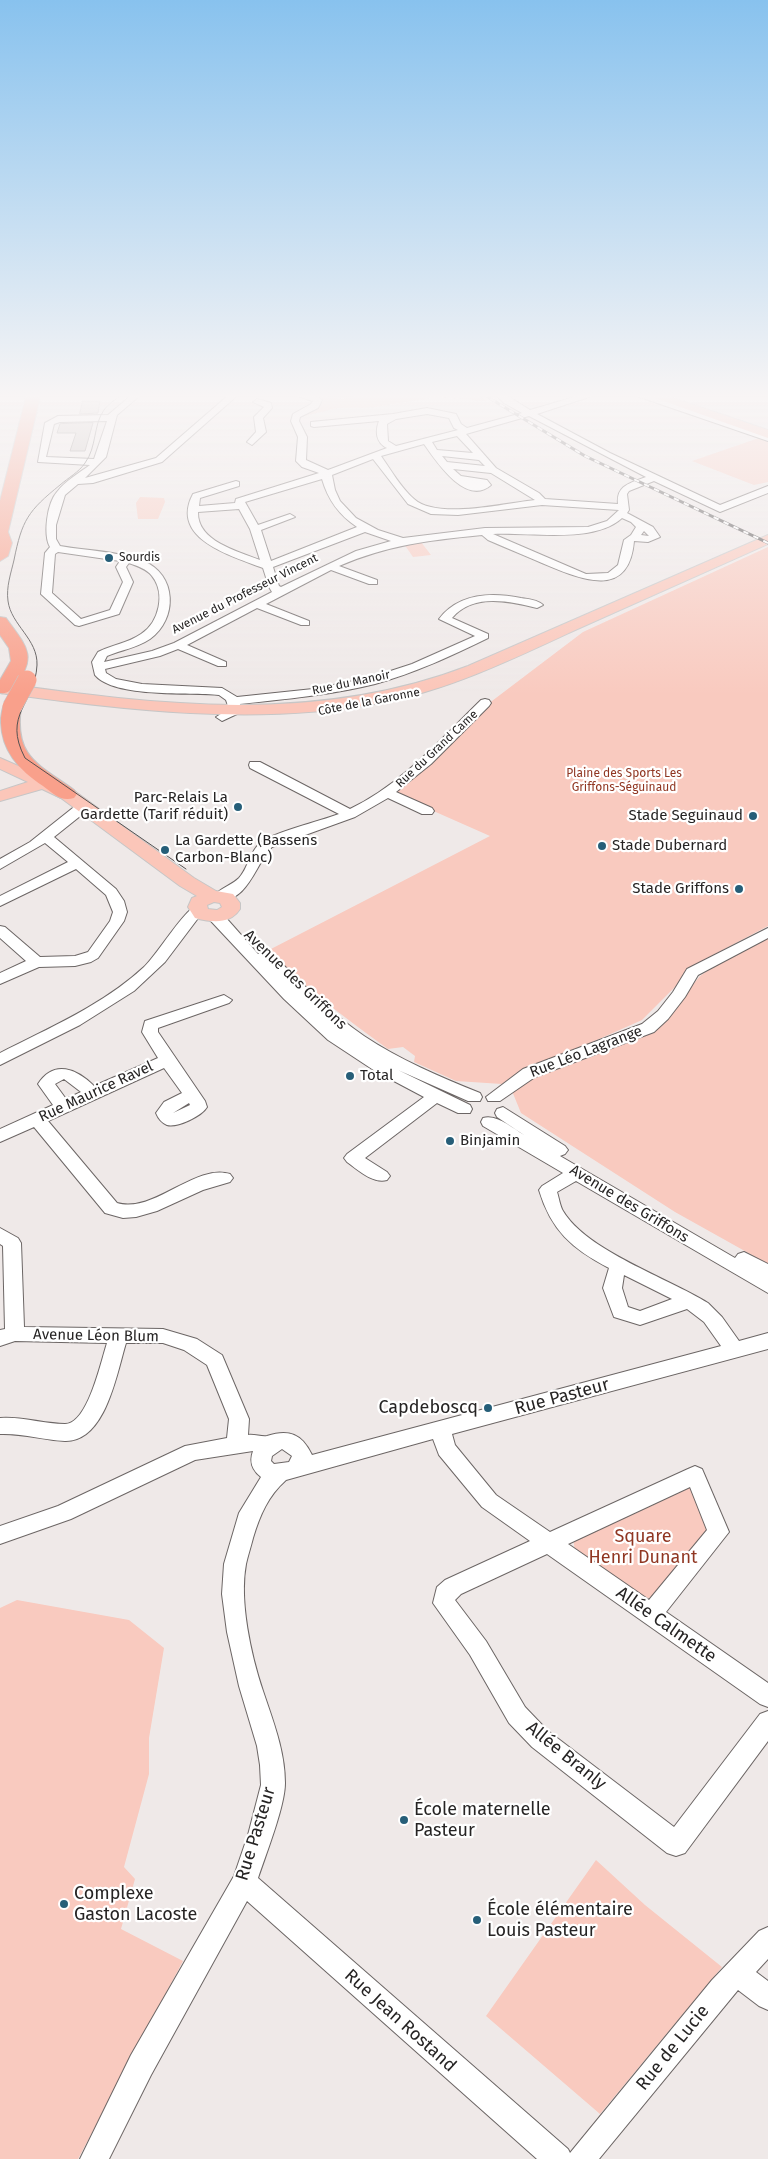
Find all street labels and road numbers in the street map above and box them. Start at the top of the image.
street label: Avenue du Professeur Vincent [170,551,320,637]
street label: Rue du Manoir [311,668,391,698]
street label: Côte de la Garonne [317,685,421,719]
street label: Rue du Grand Came [393,707,481,791]
street label: Avenue des Griffons [240,926,350,1034]
street label: Rue Léo Lagrange [527,1022,645,1082]
street label: Rue Maurice Ravel [36,1058,156,1126]
street label: Avenue des Griffons [566,1161,692,1247]
street label: Avenue Léon Blum [33,1326,159,1346]
street label: Rue Pasteur [512,1374,612,1420]
street label: Allée Calmette [612,1582,720,1668]
street label: Allée Branly [522,1717,610,1795]
street label: Rue Pasteur [232,1785,280,1883]
street label: Rue Jean Rostand [340,1965,460,2077]
street label: Rue de Lucie [632,2001,714,2095]

